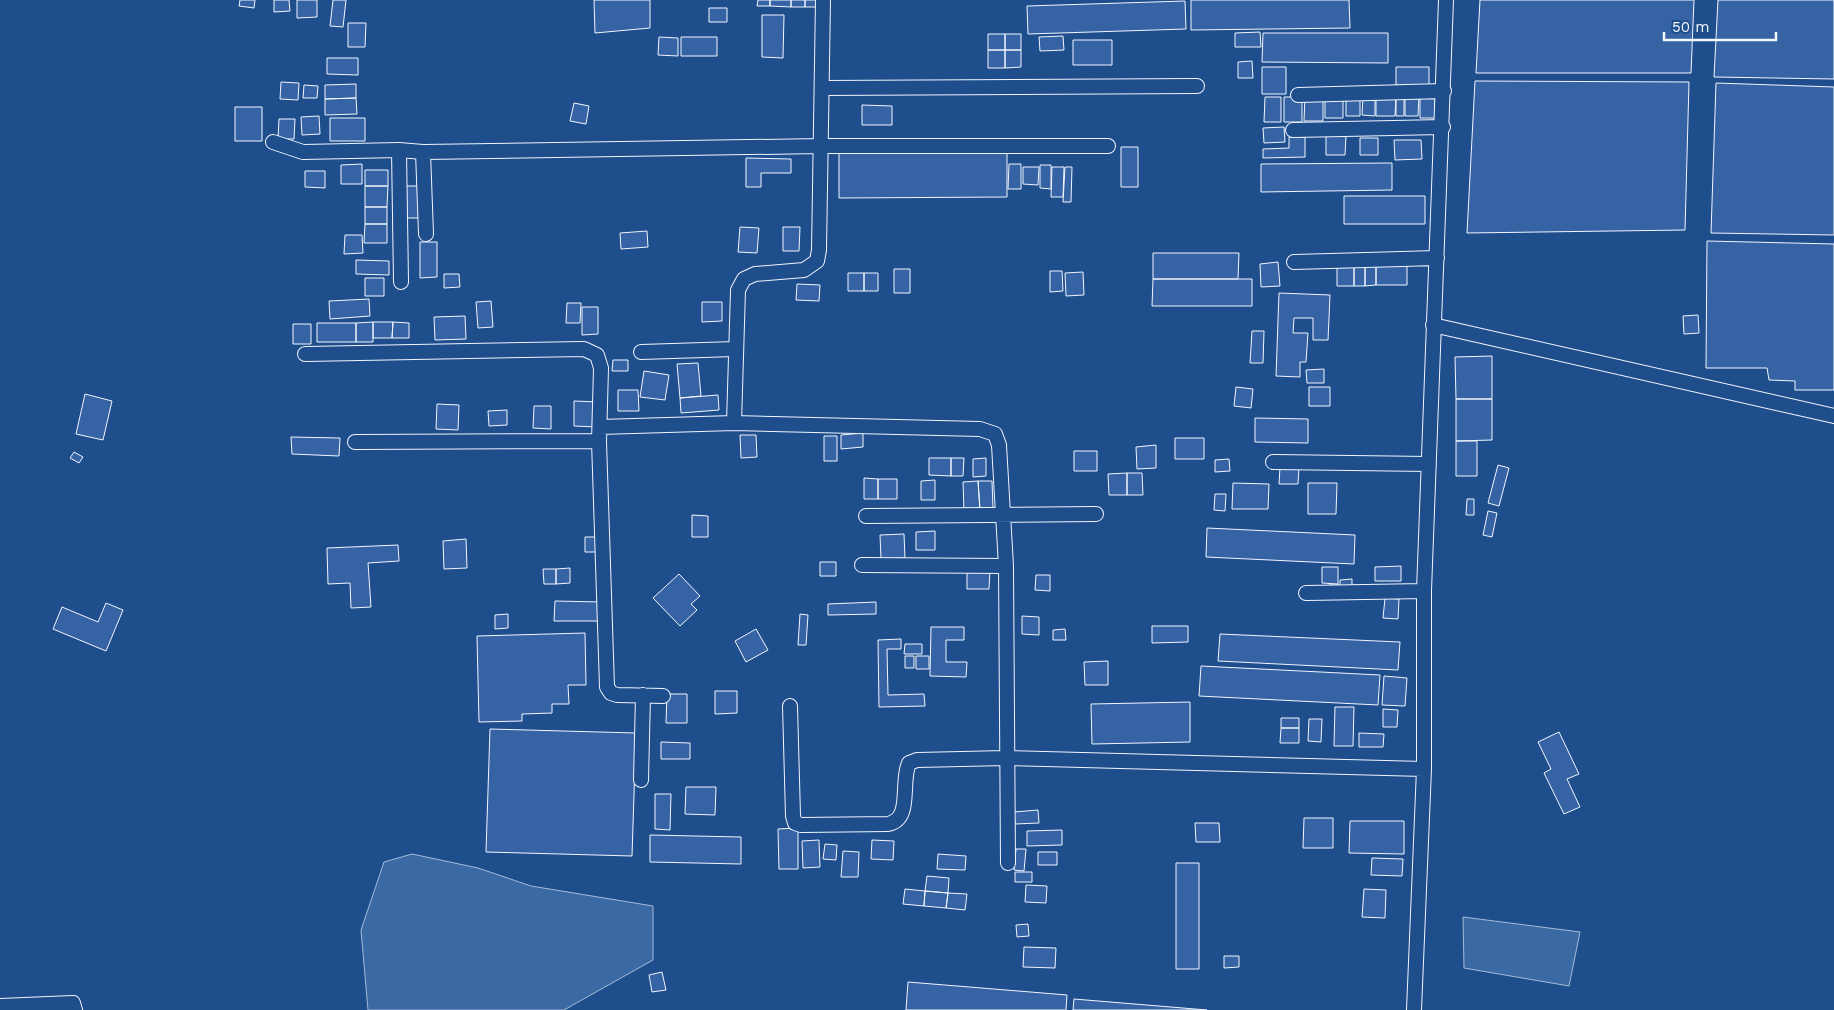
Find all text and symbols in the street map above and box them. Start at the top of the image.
scale bar [1664,10,1776,42]
text: 50 m [1672,18,1709,36]

